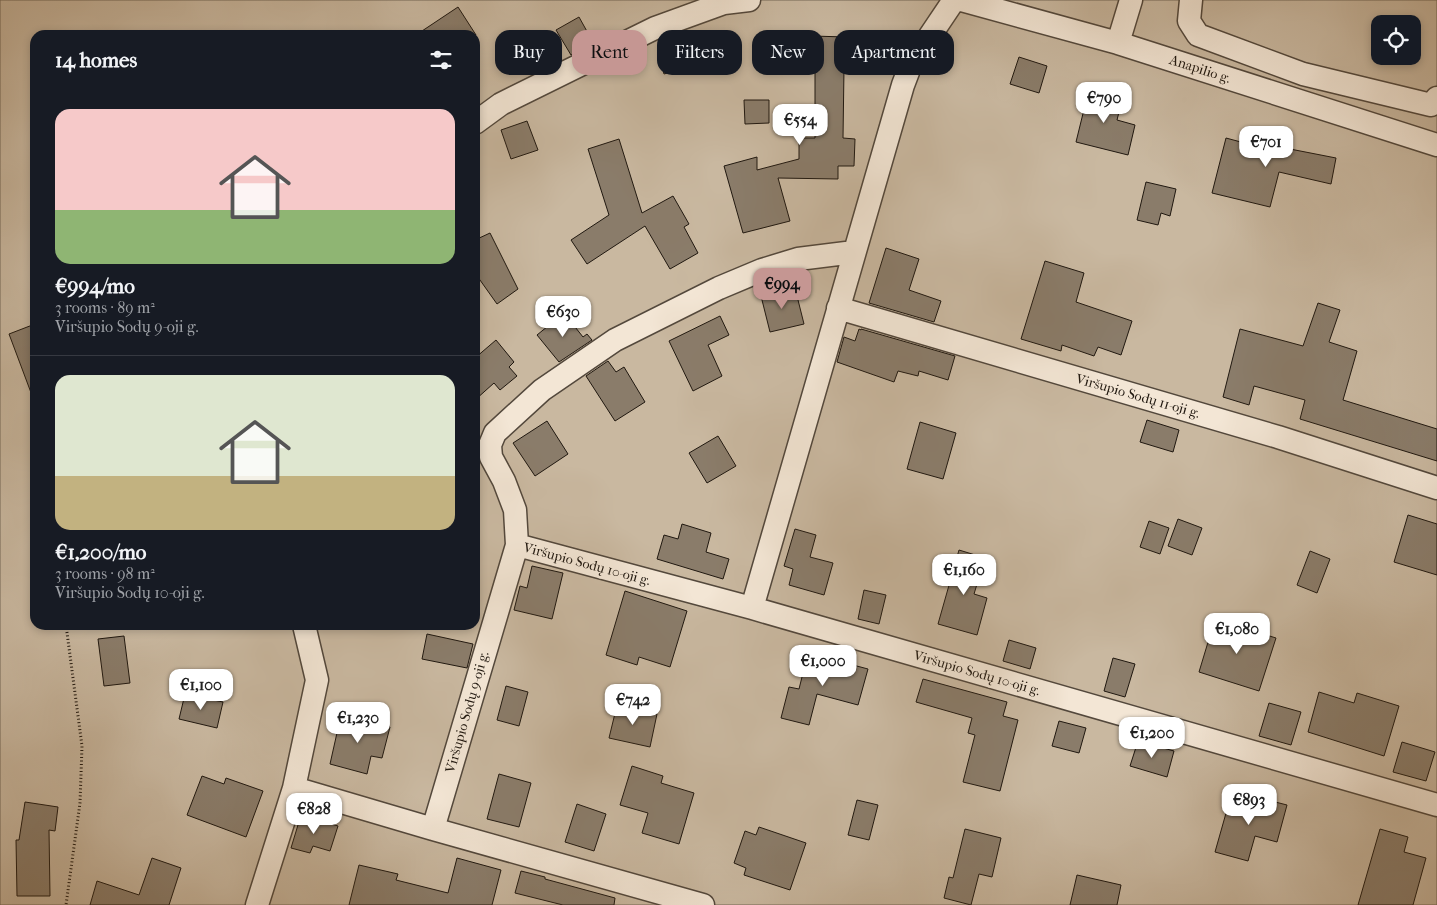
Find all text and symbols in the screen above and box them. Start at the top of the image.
map controls [1371,15,1421,65]
button: locate [1371,15,1421,65]
chip: Buy [495,30,562,75]
chip: Rent [572,30,647,75]
chip: Filters [657,30,742,75]
chip: New [752,30,824,75]
chip: Apartment [834,30,954,75]
icon: filters [427,46,455,74]
text: 14 homes [55,48,137,72]
street label: Anapilio g. [1166,51,1233,87]
pin: €790 [1074,82,1134,124]
text: €790 [1087,88,1121,107]
pin: €554 [770,104,830,146]
text: €554 [784,110,816,129]
pin: €701 [1236,126,1296,168]
text: €701 [1250,132,1282,151]
icon: home [210,142,300,232]
pin: €994 [752,268,812,310]
text: €994/mo [55,274,135,298]
text: €994 [764,274,800,293]
pin: €630 [533,296,593,338]
text: 3 rooms · 89 m² [55,298,155,317]
text: €630 [546,302,580,321]
text: Viršupio Sodų 9-oji g. [55,317,199,336]
street label: Viršupio Sodų 11-oji g. [1073,370,1202,422]
icon: home [210,407,300,497]
street label: Viršupio Sodų 10-oji g. [521,539,653,589]
text: €1,200/mo [55,540,146,564]
pin: €1,160 [923,554,1005,596]
text: €1,160 [943,560,985,579]
text: 3 rooms · 98 m² [55,564,155,583]
text: Viršupio Sodų 10-oji g. [55,583,205,602]
pin: €1,080 [1196,612,1278,655]
text: €1,080 [1215,619,1259,638]
pin: €1,000 [782,644,864,687]
street label: Viršupio Sodų 10-oji g. [911,647,1043,699]
street label: Viršupio Sodų 9-oji g. [441,649,493,776]
text: €1,000 [800,651,846,670]
pin: €1,100 [160,668,242,711]
text: €1,100 [180,675,222,694]
pin: €742 [603,684,663,726]
text: €742 [616,690,650,709]
pin: €1,230 [317,702,399,744]
text: €1,230 [337,708,379,727]
pin: €1,200 [1111,716,1193,759]
text: €1,200 [1130,723,1174,742]
pin: €893 [1219,784,1279,826]
text: €893 [1233,790,1265,809]
pin: €828 [284,792,344,835]
text: €828 [297,799,331,818]

